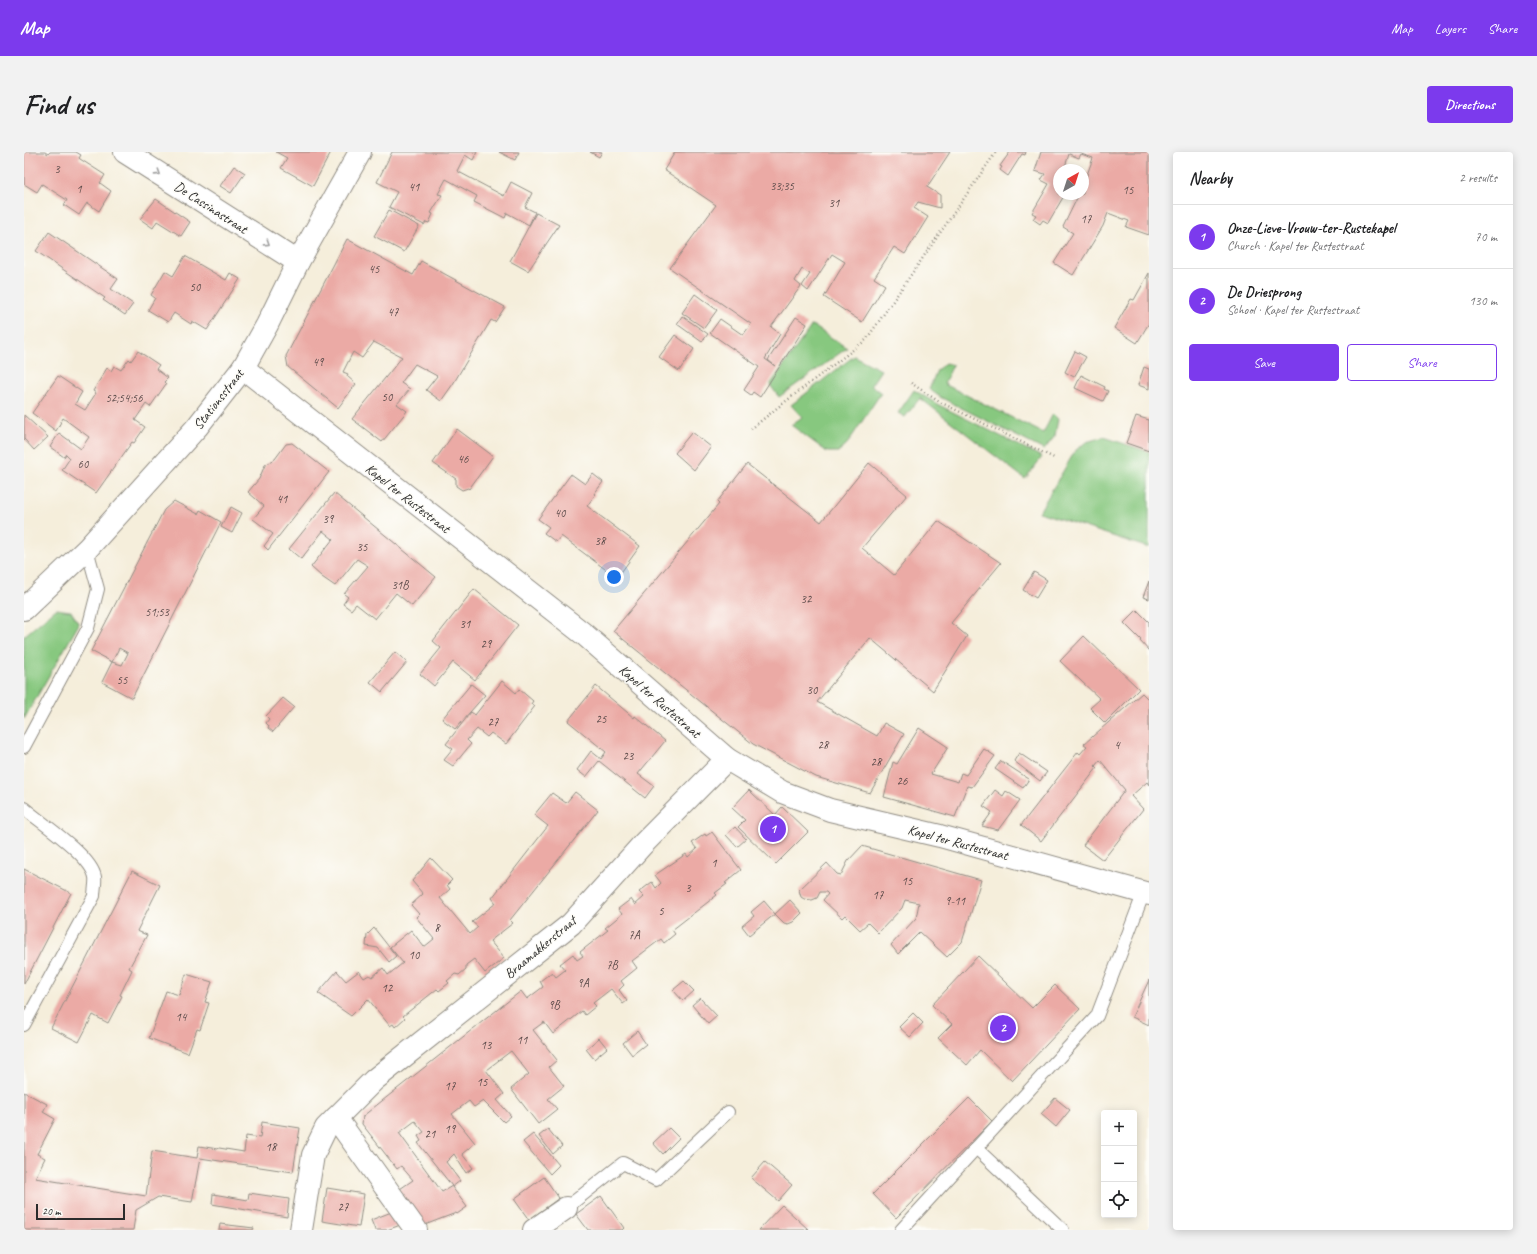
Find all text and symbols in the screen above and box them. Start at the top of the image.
text: Map [20,16,50,40]
text: Map [1391,20,1413,37]
text: Layers [1435,20,1466,37]
text: Share [1488,20,1517,37]
button: Directions [1427,86,1513,123]
text: Find us [24,87,94,122]
house number: 3 [54,161,61,177]
north arrow [1053,164,1089,200]
one-way arrow [154,168,161,176]
text: Nearby [1189,168,1232,189]
text: 2 results [1459,170,1497,186]
street label: De Cassinastraat [171,178,252,238]
house number: 33;35 [770,178,795,194]
house number: 41 [409,179,420,195]
house number: 1 [76,181,82,197]
house number: 15 [1123,182,1134,198]
house number: 31 [829,195,840,211]
house number: 17 [1081,211,1092,227]
text: Onze-Lieve-Vrouw-ter-Rustekapel [1227,219,1396,238]
text: 1 [1199,229,1205,245]
text: 70 m [1475,229,1497,245]
one-way arrow [263,238,270,246]
text: Church · Kapel ter Rustestraat [1227,238,1364,254]
house number: 45 [369,261,380,277]
house number: 50 [190,279,202,295]
text: De Driesprong [1227,283,1301,302]
text: 2 [1199,293,1205,309]
text: 130 m [1469,293,1497,309]
text: School · Kapel ter Rustestraat [1227,302,1359,318]
house number: 47 [388,304,399,320]
button: Save [1189,344,1339,381]
button: Share [1347,344,1497,381]
house number: 49 [313,354,325,370]
street label: Stationsstraat [190,365,248,433]
house number: 50 [382,389,394,405]
house number: 52;54;56 [105,390,143,406]
house number: 46 [458,451,469,467]
house number: 60 [78,456,90,472]
street label: Kapel ter Rustestraat [362,460,455,538]
house number: 41 [277,491,288,507]
house number: 40 [555,505,567,521]
house number: 39 [323,511,335,527]
house number: 38 [595,533,607,549]
house number: 35 [357,539,368,555]
your location [604,567,624,587]
house number: 31B [391,577,409,593]
house number: 32 [801,591,813,607]
house number: 51;53 [145,604,171,620]
house number: 31 [460,616,471,632]
house number: 29 [481,636,493,652]
street label: Kapel ter Rustestraat [615,661,705,742]
house number: 55 [117,672,128,688]
house number: 30 [807,682,819,698]
house number: 25 [596,711,607,727]
house number: 27 [488,714,499,730]
house number: 28 [818,737,830,753]
house number: 4 [1114,737,1121,753]
house number: 23 [623,748,635,764]
house number: 28 [871,754,883,770]
house number: 26 [897,773,908,789]
pin: 1 [760,814,786,844]
street label: Kapel ter Rustestraat [906,821,1011,864]
house number: 1 [711,855,717,871]
house number: 15 [902,873,913,889]
house number: 3 [685,880,692,896]
house number: 17 [873,887,884,903]
house number: 9-11 [945,893,966,909]
house number: 5 [658,903,664,919]
street label: Braamakkerstraat [501,911,582,982]
house number: 8 [434,920,441,936]
house number: 7A [628,927,641,943]
house number: 10 [409,947,421,963]
house number: 7B [606,957,619,973]
house number: 9A [577,975,590,991]
house number: 12 [382,980,394,996]
house number: 9B [548,997,561,1013]
house number: 14 [176,1009,188,1025]
pin: 2 [990,1013,1016,1043]
house number: 11 [517,1032,528,1048]
house number: 13 [481,1037,493,1053]
house number: 15 [477,1074,488,1090]
house number: 17 [445,1078,456,1094]
map controls [1101,1110,1137,1218]
button: + [1101,1110,1137,1146]
house number: 19 [445,1121,457,1137]
house number: 21 [425,1126,436,1142]
house number: 18 [266,1139,278,1155]
button: − [1101,1146,1137,1182]
button: locate [1101,1182,1137,1218]
house number: 27 [338,1199,349,1215]
scale bar [36,1202,125,1221]
text: 20 m [42,1204,61,1218]

